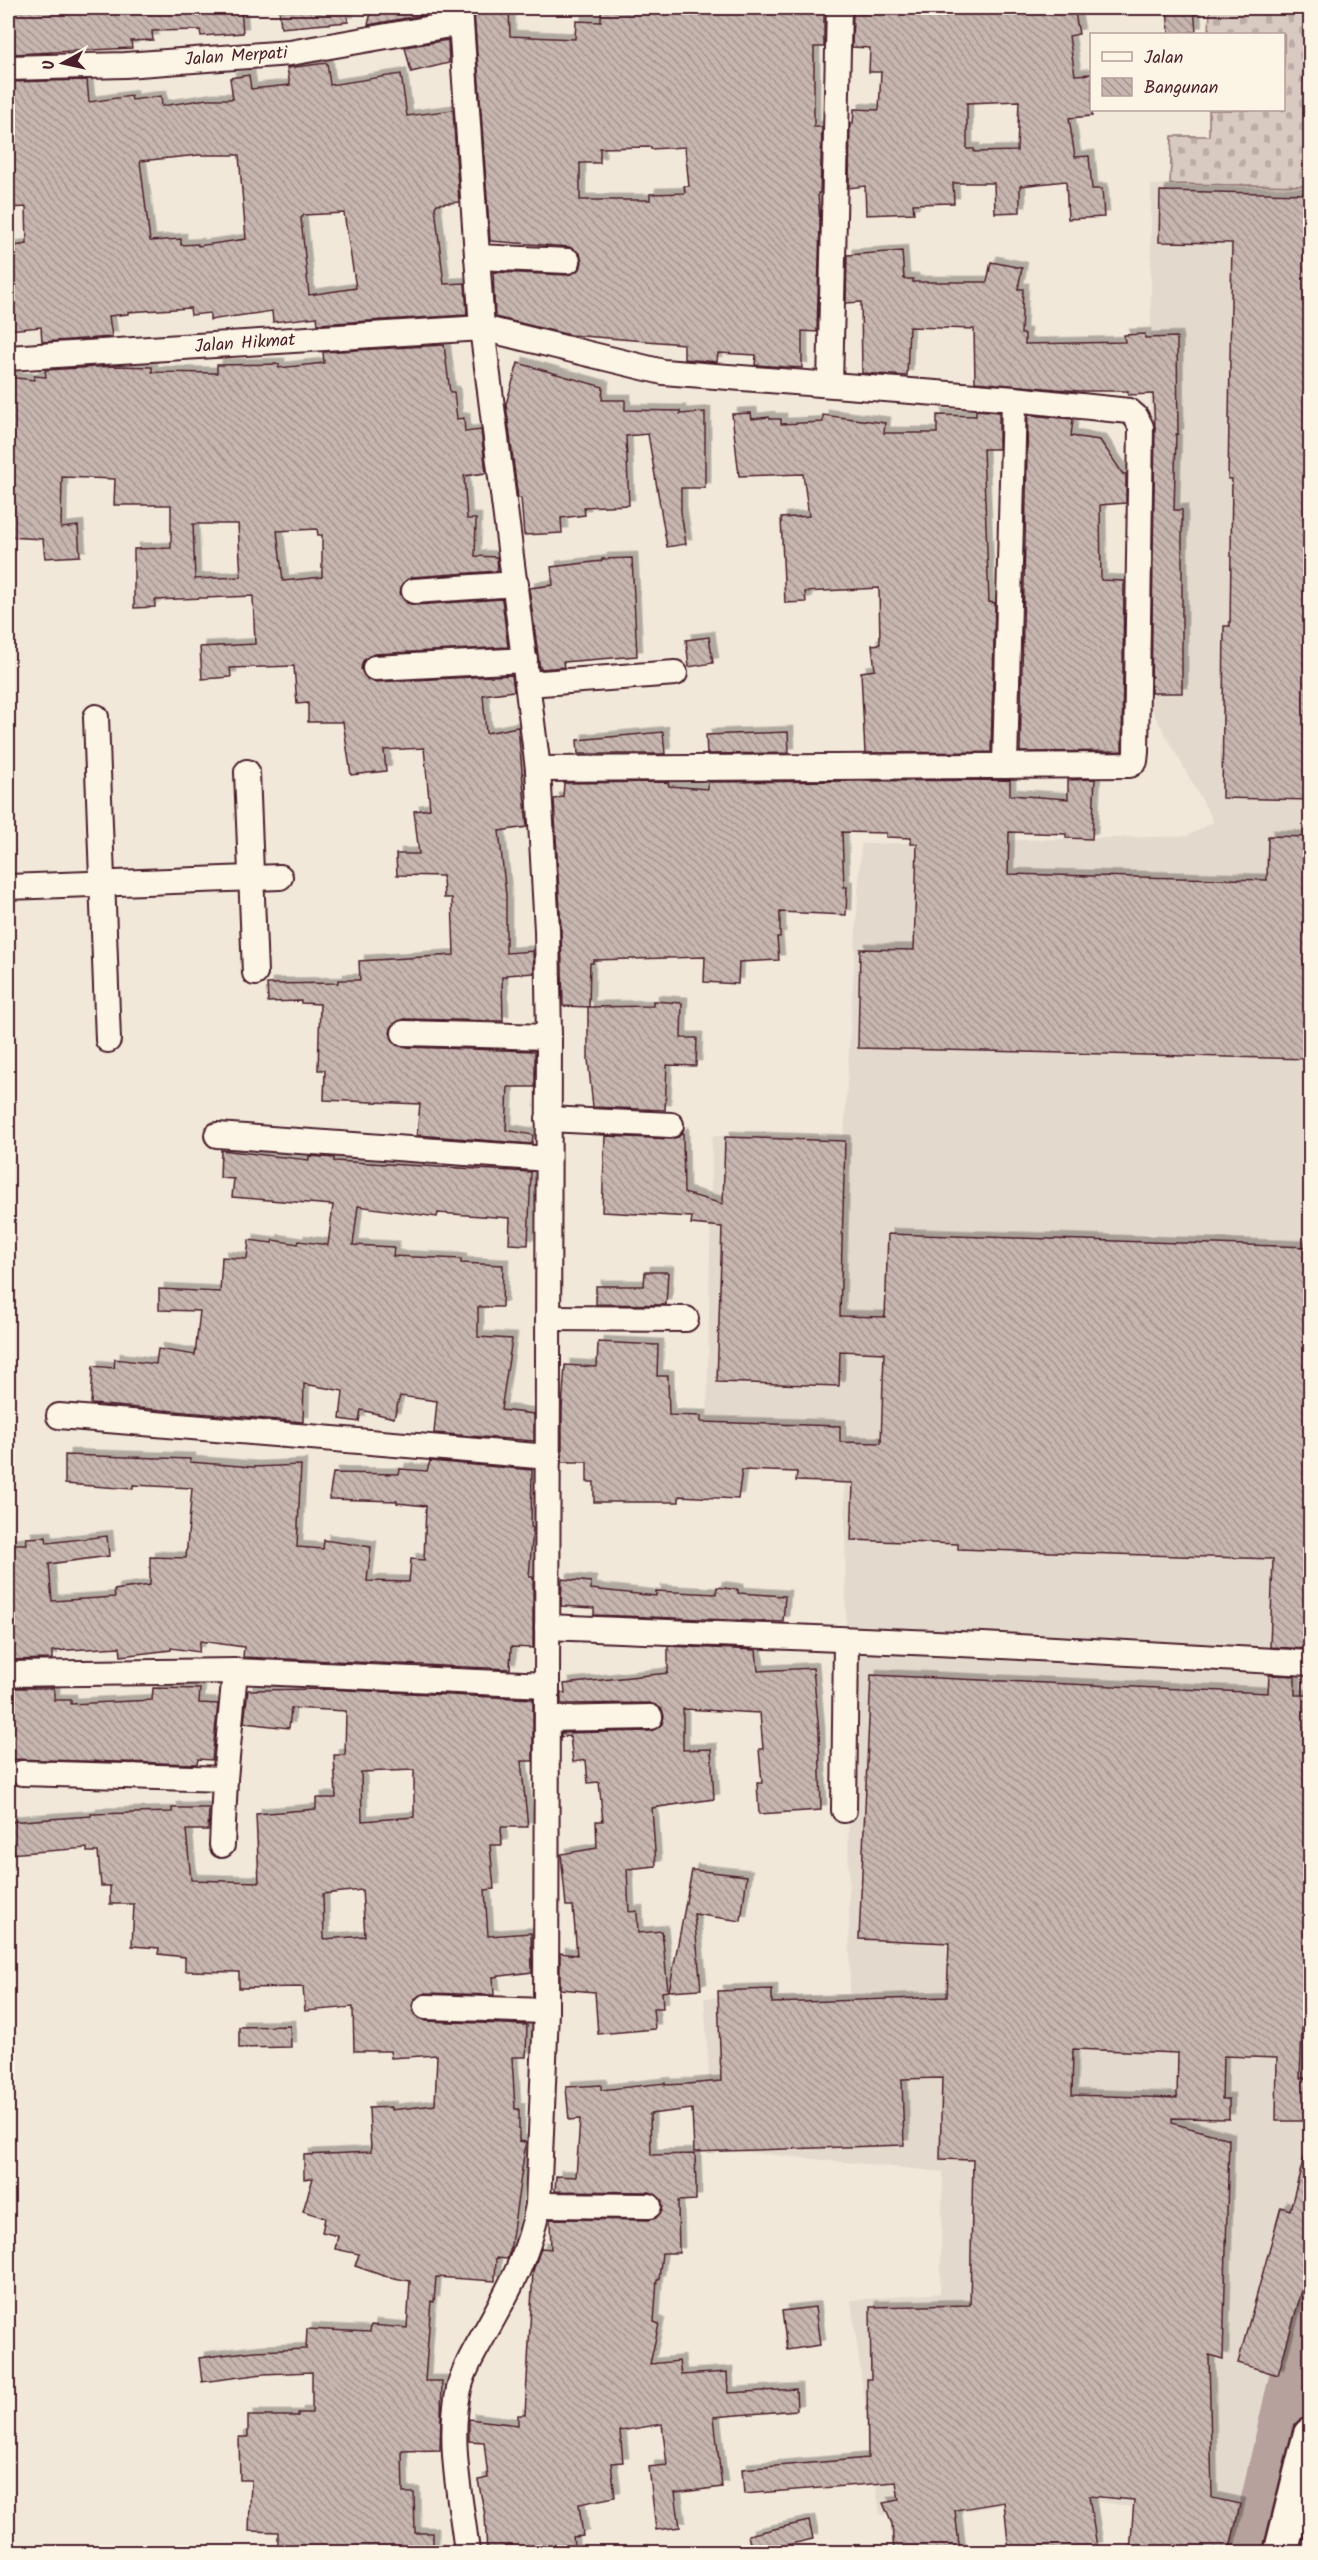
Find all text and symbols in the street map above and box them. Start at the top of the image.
north arrow [33,33,93,93]
legend [1090,33,1285,111]
street label: Jalan Merpati [184,39,289,75]
text: Jalan [1144,44,1183,73]
text: U [37,58,63,71]
text: Bangunan [1144,74,1218,103]
street label: Jalan Hikmat [194,326,297,362]

